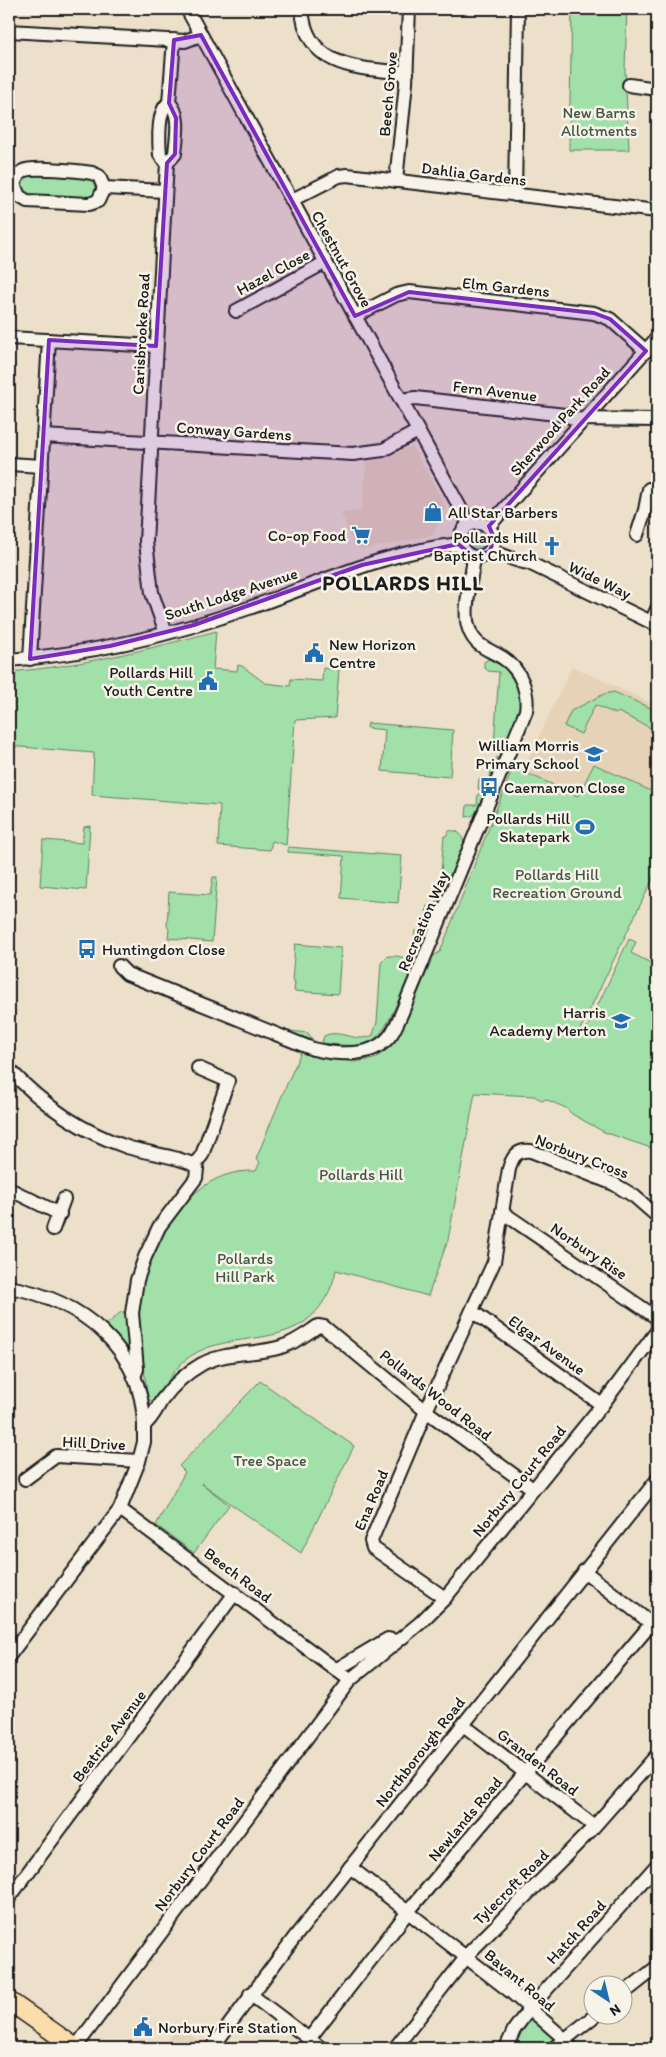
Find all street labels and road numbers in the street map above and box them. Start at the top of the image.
street label: Beech Grove [375,51,401,137]
street label: Dahlia Gardens [420,158,528,190]
street label: Chestnut Grove [308,207,376,311]
street label: Hazel Close [233,245,313,299]
street label: Carisbrooke Road [128,273,154,395]
street label: Elm Gardens [461,273,551,301]
street label: Sherwood Park Road [506,362,614,480]
street label: Fern Avenue [452,376,538,406]
street label: Conway Gardens [176,417,292,445]
street label: Wide Way [566,557,635,604]
street label: South Lodge Avenue [162,564,300,624]
street label: Recreation Way [393,868,453,974]
street label: Norbury Cross [533,1129,631,1183]
street label: Norbury Rise [547,1218,631,1284]
street label: Elgar Avenue [505,1311,589,1379]
street label: Pollards Wood Road [376,1345,496,1445]
street label: Norbury Court Road [468,1421,570,1541]
street label: Hill Drive [62,1432,126,1454]
street label: Ena Road [350,1466,392,1533]
street label: Beech Road [200,1543,276,1607]
street label: Beatrice Avenue [68,1686,150,1786]
street label: Northborough Road [371,1693,469,1811]
street label: Granden Road [494,1724,583,1800]
street label: Newlands Road [424,1772,506,1865]
street label: Norbury Court Road [150,1793,248,1915]
street label: Tylecroft Road [469,1845,553,1929]
street label: Hatch Road [542,1896,610,1968]
street label: Bavant Road [481,1945,560,2015]

